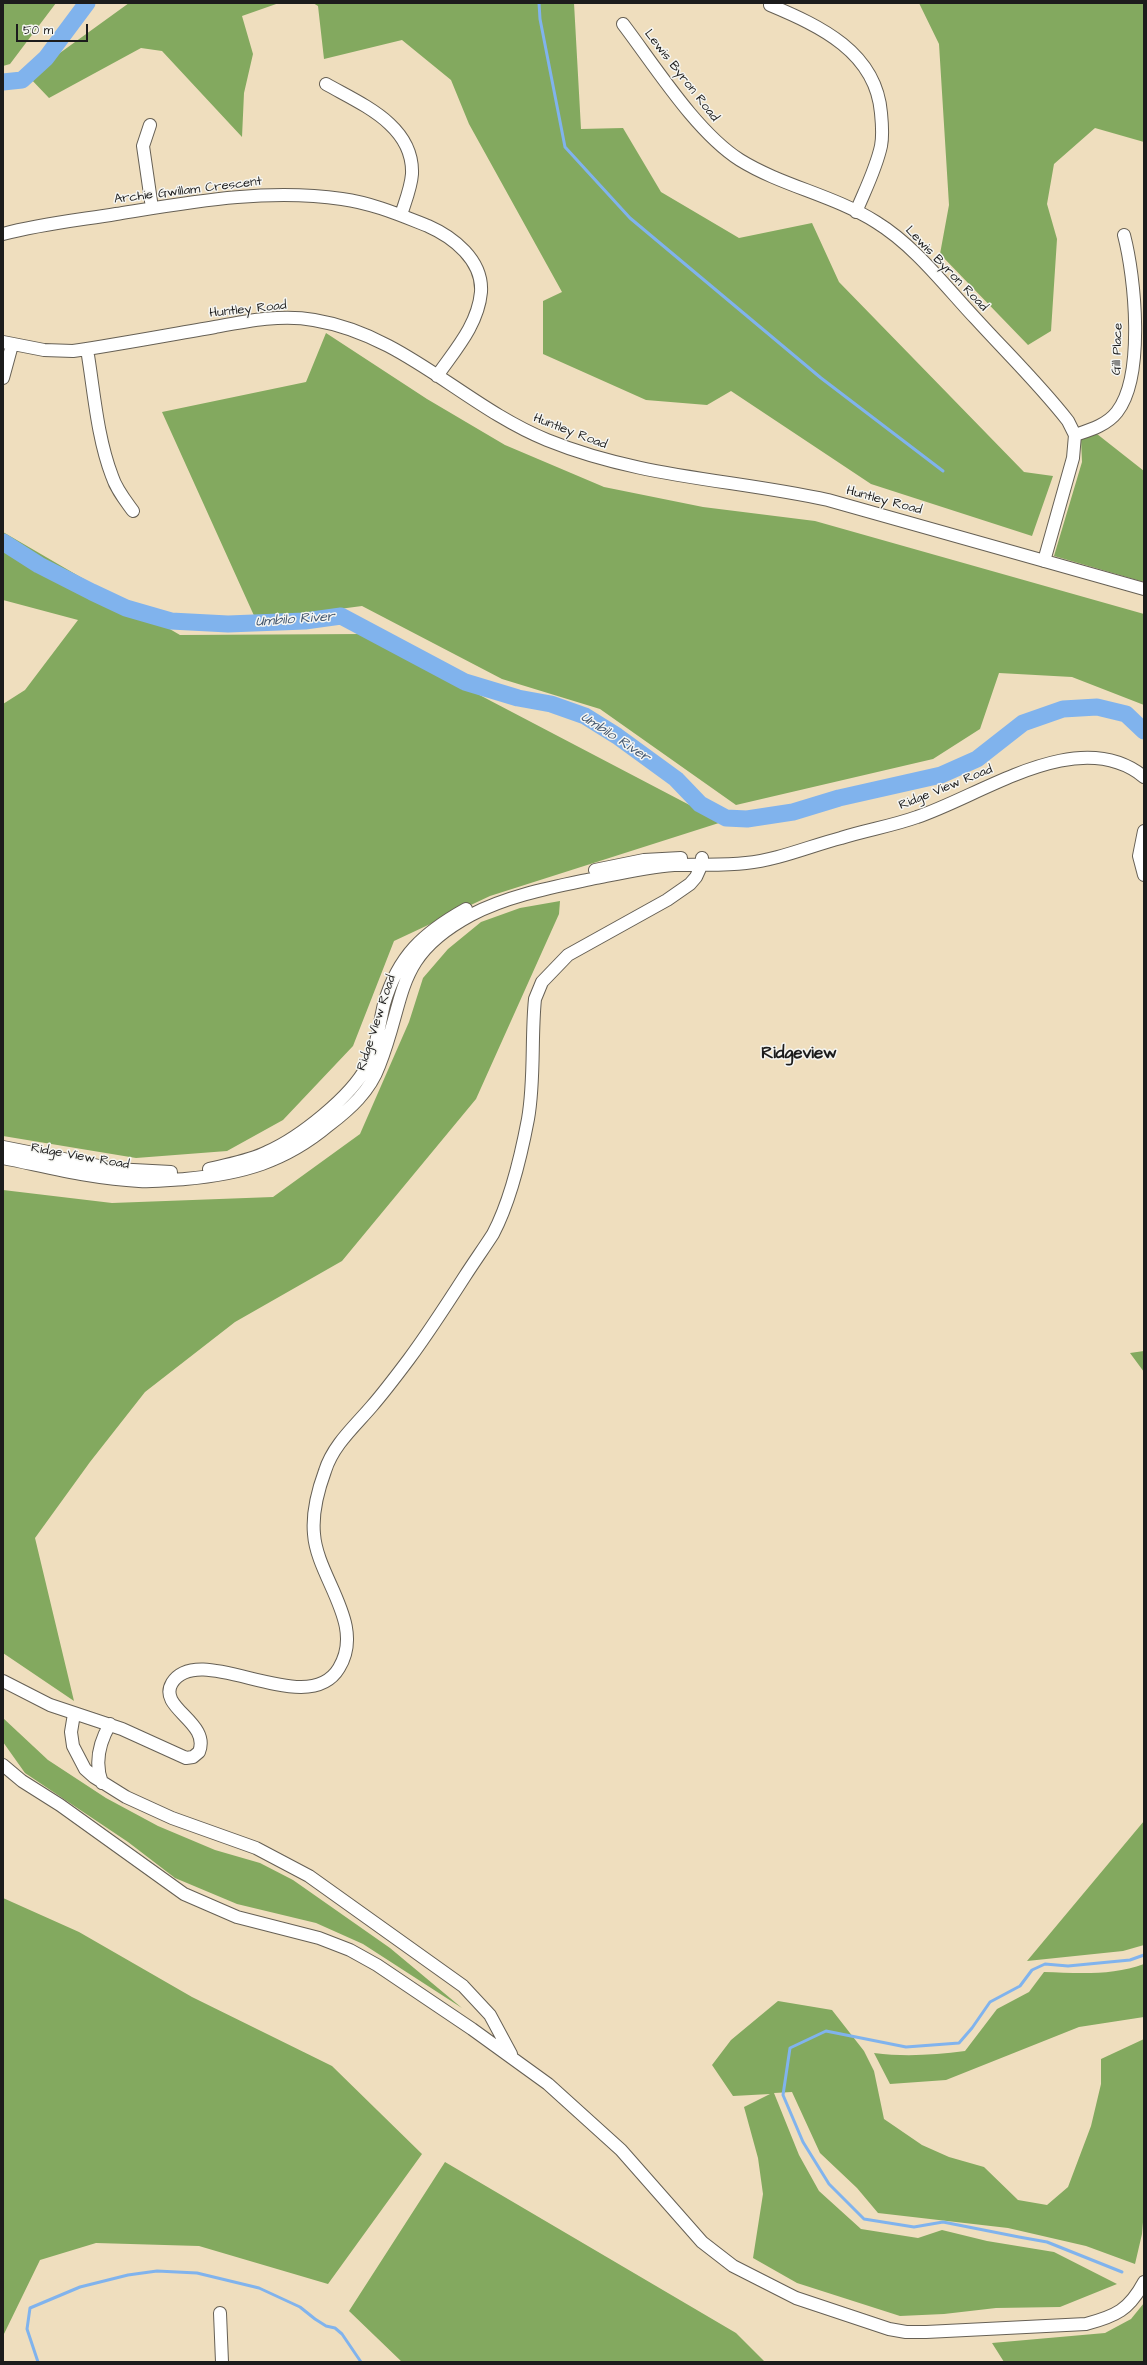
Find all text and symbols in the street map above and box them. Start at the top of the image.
scale bar [18,16,90,42]
text: 50 m [23,22,53,39]
street label: Lewis Byron Road [640,27,722,125]
street label: Archie Gwillam Crescent [113,174,263,208]
street label: Lewis Byron Road [901,223,991,315]
street label: Huntley Road [209,298,287,322]
street label: Gill Place [1109,323,1127,375]
street label: Huntley Road [531,411,609,453]
street label: Huntley Road [845,483,923,519]
water label: Umbilo River [255,609,335,631]
water label: Umbilo River [577,709,653,767]
street label: Ridge View Road [897,762,995,814]
street label: Ridge View Road [354,973,400,1073]
district label: Ridgeview [761,1044,837,1064]
street label: Ridge View Road [30,1141,130,1173]

